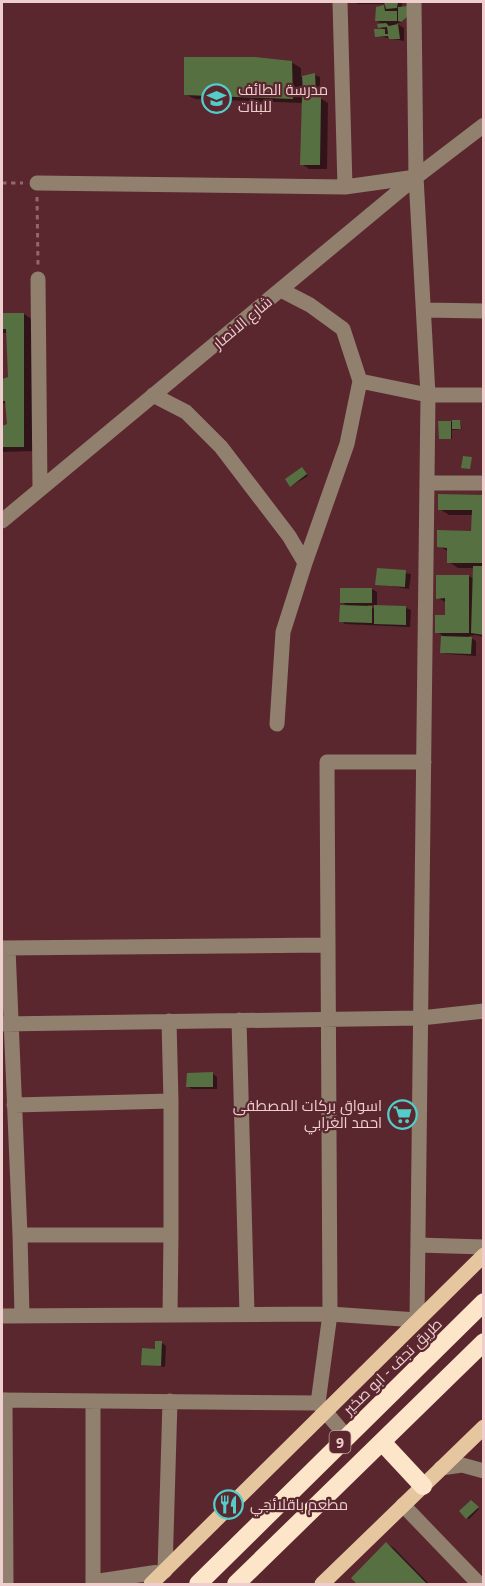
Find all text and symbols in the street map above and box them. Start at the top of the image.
place label: مدرسة الطائف للبنات [238,79,328,116]
school or university icon: مدرسة الطائف للبنات [201,82,233,114]
street label: شارع الانصار [207,291,277,355]
place label: اسواق بركات المصطفى احمد الغرابي [233,1095,382,1135]
supermarket icon: اسواق بركات المصطفى احمد الغرابي [387,1098,419,1130]
street label: طريق نجف - ابو صخير [337,1313,447,1420]
road number: 9 [330,1431,350,1453]
restaurant icon: مطعم باقلائجي [213,1488,245,1520]
place label: مطعم باقلائجي [250,1494,348,1517]

